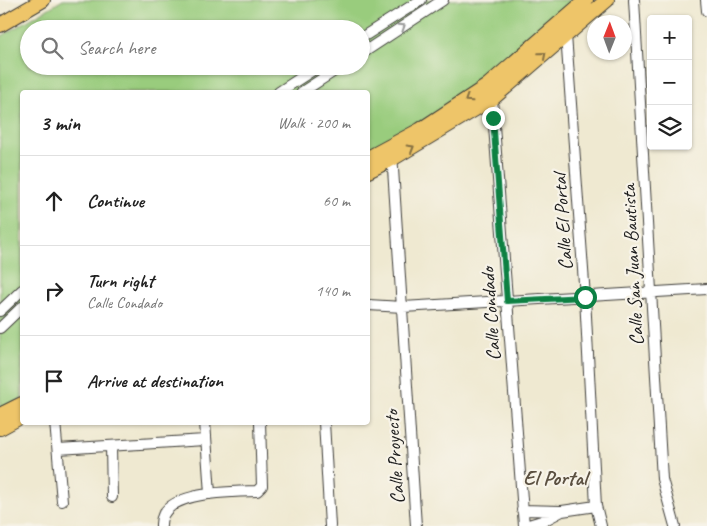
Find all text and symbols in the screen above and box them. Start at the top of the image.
north arrow [587,15,632,60]
map controls [647,15,692,150]
button: + [647,15,692,60]
search box [20,20,370,75]
one-way arrow [396,24,406,33]
icon: search [38,34,66,62]
text: Search here [78,36,155,60]
one-way arrow [537,51,546,60]
button: − [647,60,692,105]
one-way arrow [465,93,474,102]
button: layers [647,105,692,150]
route end [482,107,505,130]
text: 3 min [40,110,80,136]
text: Walk · 200 m [278,113,350,133]
one-way arrow [405,145,414,155]
street label: Calle El Portal [546,169,578,271]
street label: Calle San Juan Bautista [616,182,649,346]
icon: ahead [40,187,68,215]
text: Continue [87,189,144,213]
text: 60 m [323,191,350,211]
street label: Calle Condado [475,265,506,361]
text: Turn right [87,269,154,293]
icon: right [40,277,68,305]
text: 140 m [316,281,350,301]
route start [574,286,597,309]
text: Calle Condado [87,293,162,313]
icon: arrive [40,367,68,395]
text: Arrive at destination [87,369,223,393]
street label: Calle Proyecto [379,407,410,505]
district label: El Portal [523,465,591,491]

